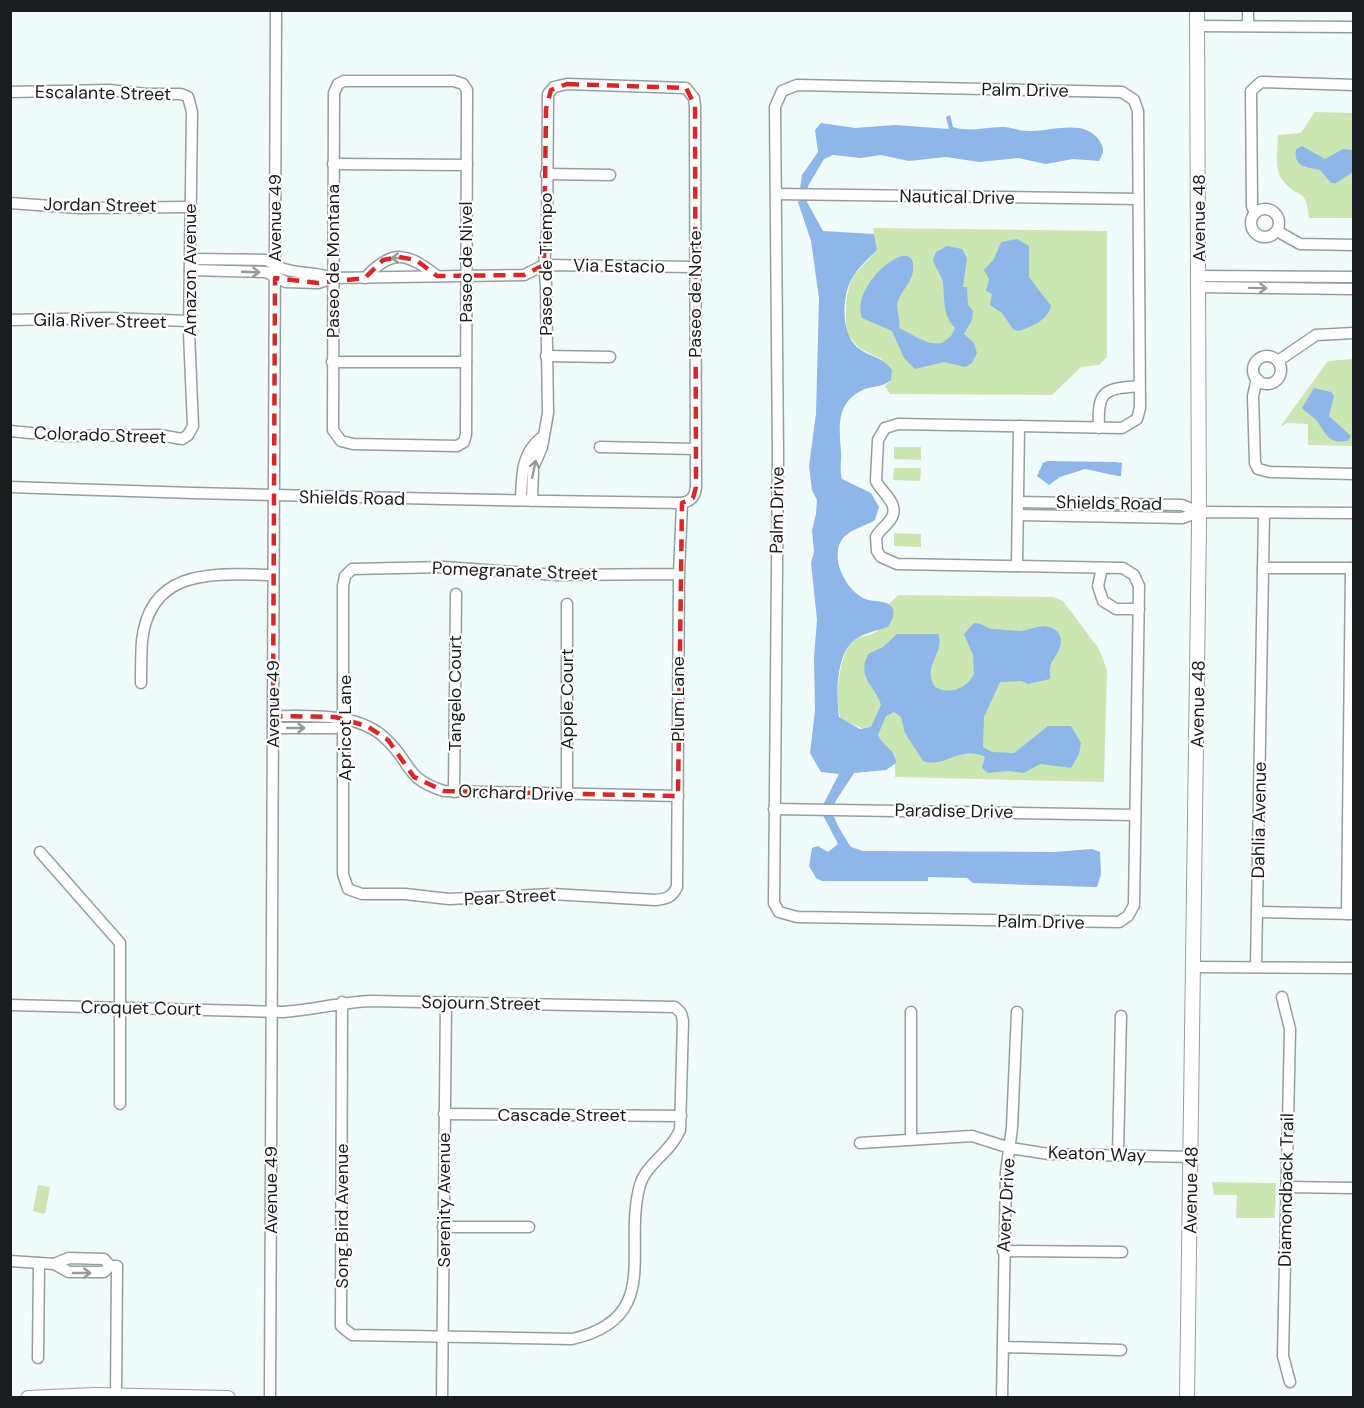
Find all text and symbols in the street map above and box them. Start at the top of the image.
street label: Palm Drive [981,77,1069,103]
street label: Escalante Street [35,80,171,106]
street label: Avenue 49 [263,174,287,262]
street label: Avenue 48 [1187,174,1211,262]
street label: Paseo de Montana [321,184,345,338]
street label: Nautical Drive [899,184,1015,210]
street label: Jordan Street [43,192,157,218]
street label: Paseo de Tiempo [534,192,558,336]
street label: Paseo de Nivel [454,202,478,322]
street label: Amazon Avenue [178,204,202,336]
street label: Paseo de Norte [683,230,707,358]
one-way arrow [391,252,411,264]
street label: Via Estacio [573,253,665,279]
one-way arrow [241,266,261,277]
one-way arrow [1247,282,1267,294]
street label: Gila River Street [33,308,167,334]
street label: Colorado Street [33,421,167,449]
one-way arrow [529,459,540,479]
street label: Palm Drive [764,466,790,554]
street label: Shields Road [299,485,405,511]
street label: Shields Road [1056,490,1162,516]
street label: Pomegranate Street [432,556,598,586]
street label: Tangelo Court [443,635,467,751]
street label: Apple Court [555,648,579,750]
street label: Plum Lane [666,656,690,742]
street label: Avenue 49 [261,660,285,748]
street label: Avenue 48 [1185,660,1211,748]
street label: Apricot Lane [333,675,357,781]
one-way arrow [286,722,306,734]
street label: Dahlia Avenue [1246,761,1272,879]
street label: Orchard Drive [458,779,574,807]
street label: Paradise Drive [895,798,1013,824]
street label: Pear Street [463,883,557,911]
street label: Palm Drive [997,909,1085,935]
street label: Sojourn Street [421,990,541,1016]
street label: Croquet Court [80,995,202,1021]
street label: Cascade Street [497,1103,627,1127]
street label: Diamondback Trail [1273,1113,1299,1267]
street label: Serenity Avenue [432,1133,456,1267]
street label: Keaton Way [1047,1140,1147,1168]
street label: Song Bird Avenue [330,1143,354,1289]
street label: Avenue 49 [259,1146,283,1234]
street label: Avenue 48 [1178,1146,1204,1234]
street label: Avery Drive [992,1157,1020,1253]
one-way arrow [71,1267,91,1279]

